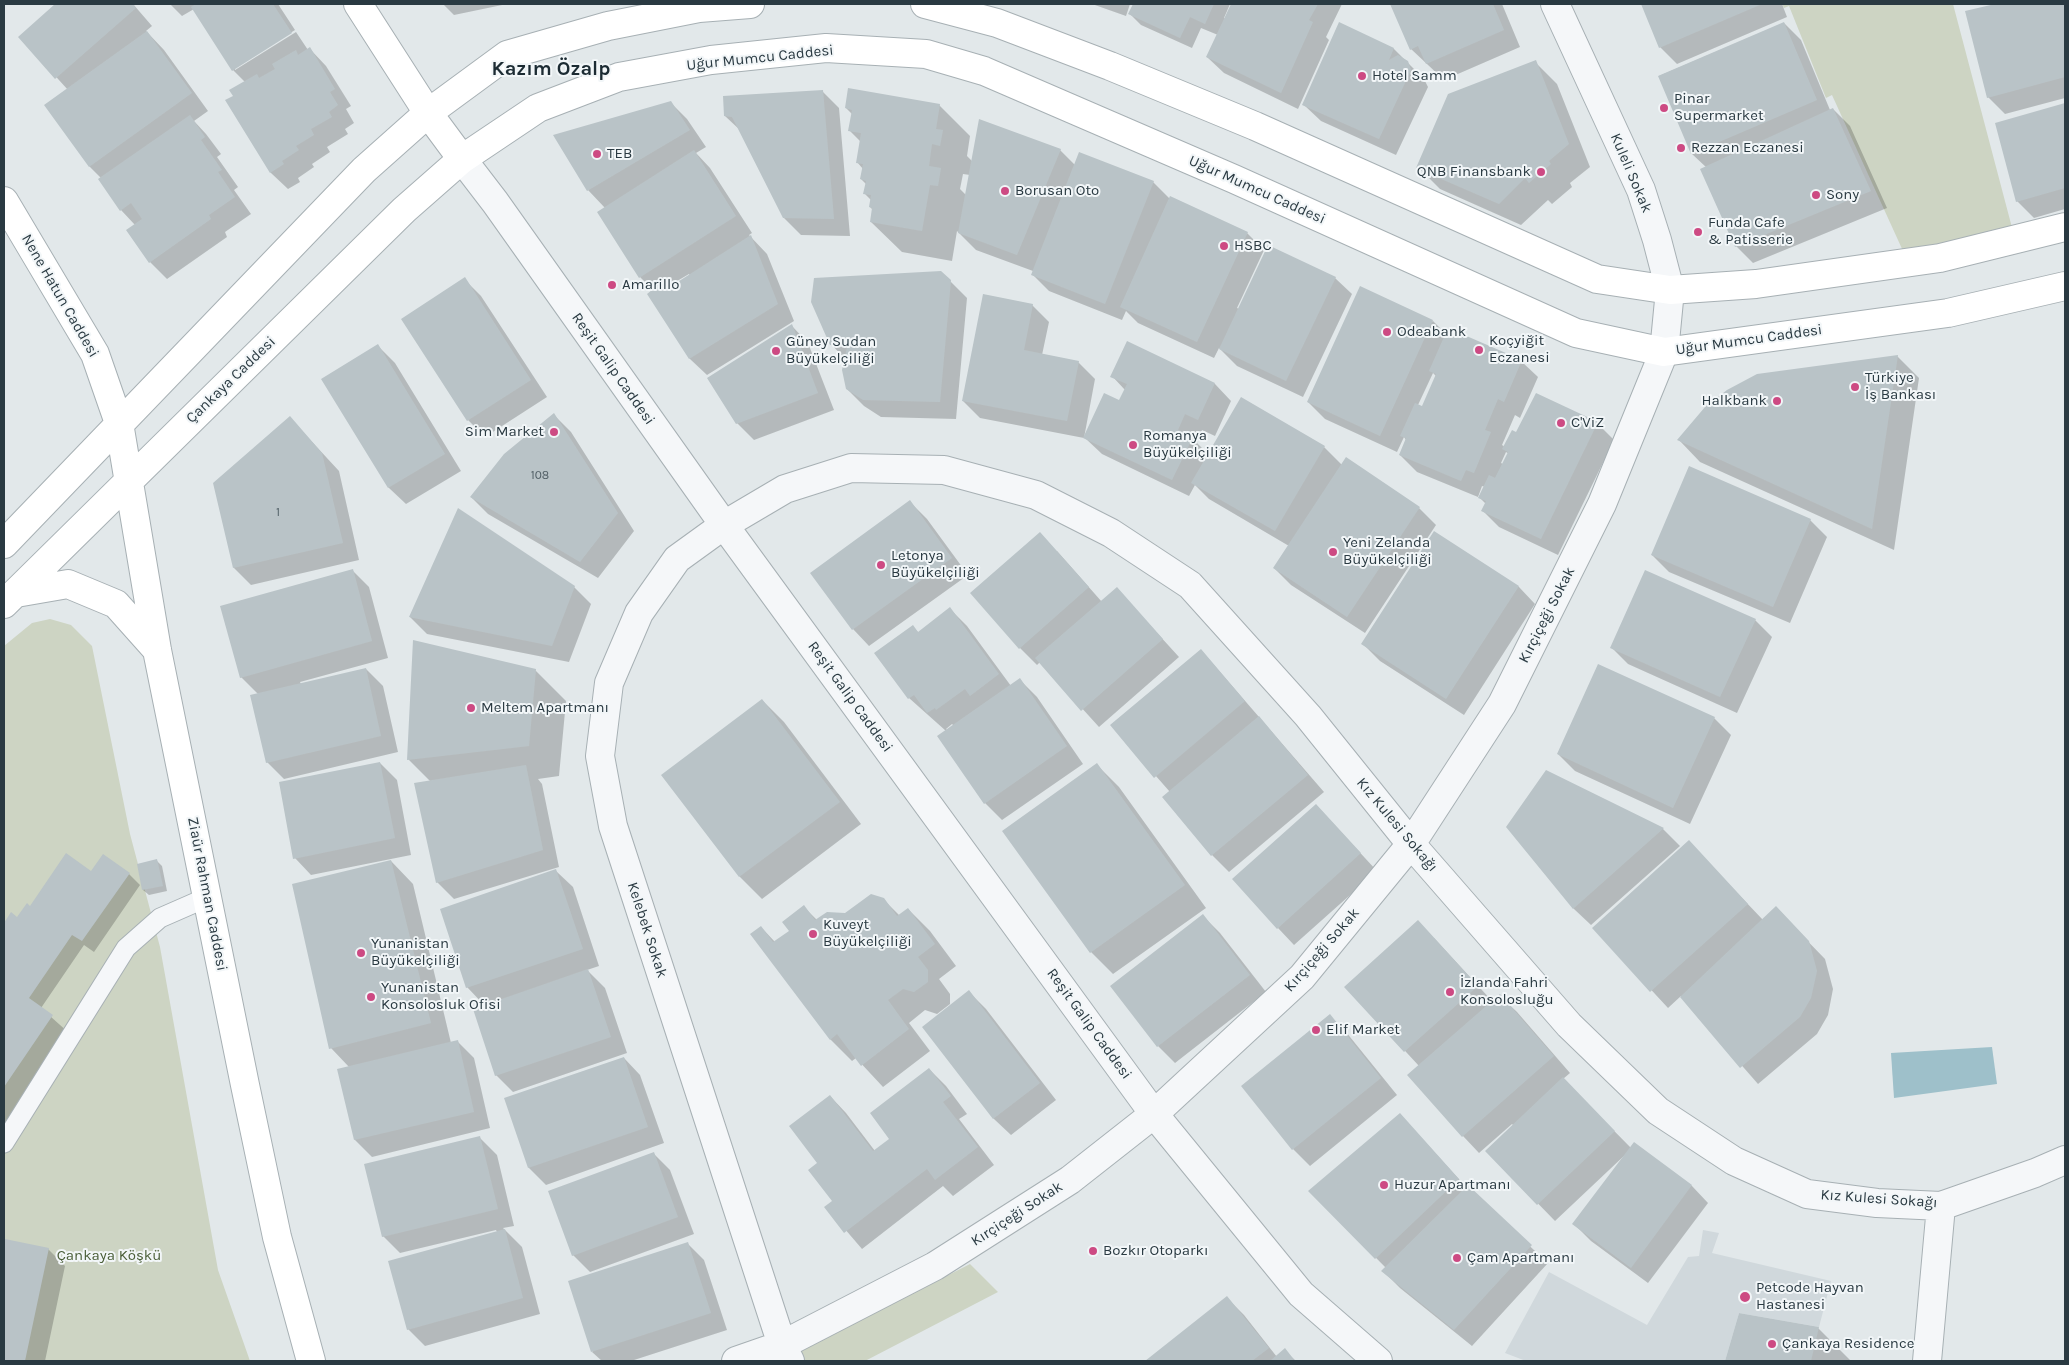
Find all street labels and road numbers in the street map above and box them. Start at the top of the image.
street label: Uğur Mumcu Caddesi [686,41,834,75]
street label: Kuleli Sokak [1606,130,1656,216]
street label: Uğur Mumcu Caddesi [1186,152,1328,228]
street label: Nene Hatun Caddesi [17,231,103,361]
street label: Reşit Galip Caddesi [568,310,658,428]
street label: Uğur Mumcu Caddesi [1675,321,1823,359]
street label: Çankaya Caddesi [183,333,279,427]
street label: Kırçiçeği Sokak [1515,564,1579,666]
street label: Reşit Galip Caddesi [804,638,896,756]
street label: Kız Kulesi Sokağı [1352,774,1442,876]
street label: Ziaür Rahman Caddesi [183,816,231,972]
street label: Kelebek Sokak [623,880,671,980]
street label: Kırçiçeği Sokak [1281,904,1363,996]
street label: Reşit Galip Caddesi [1043,965,1135,1083]
street label: Kırçiçeği Sokak [968,1178,1066,1250]
street label: Kız Kulesi Sokağı [1820,1186,1938,1212]

